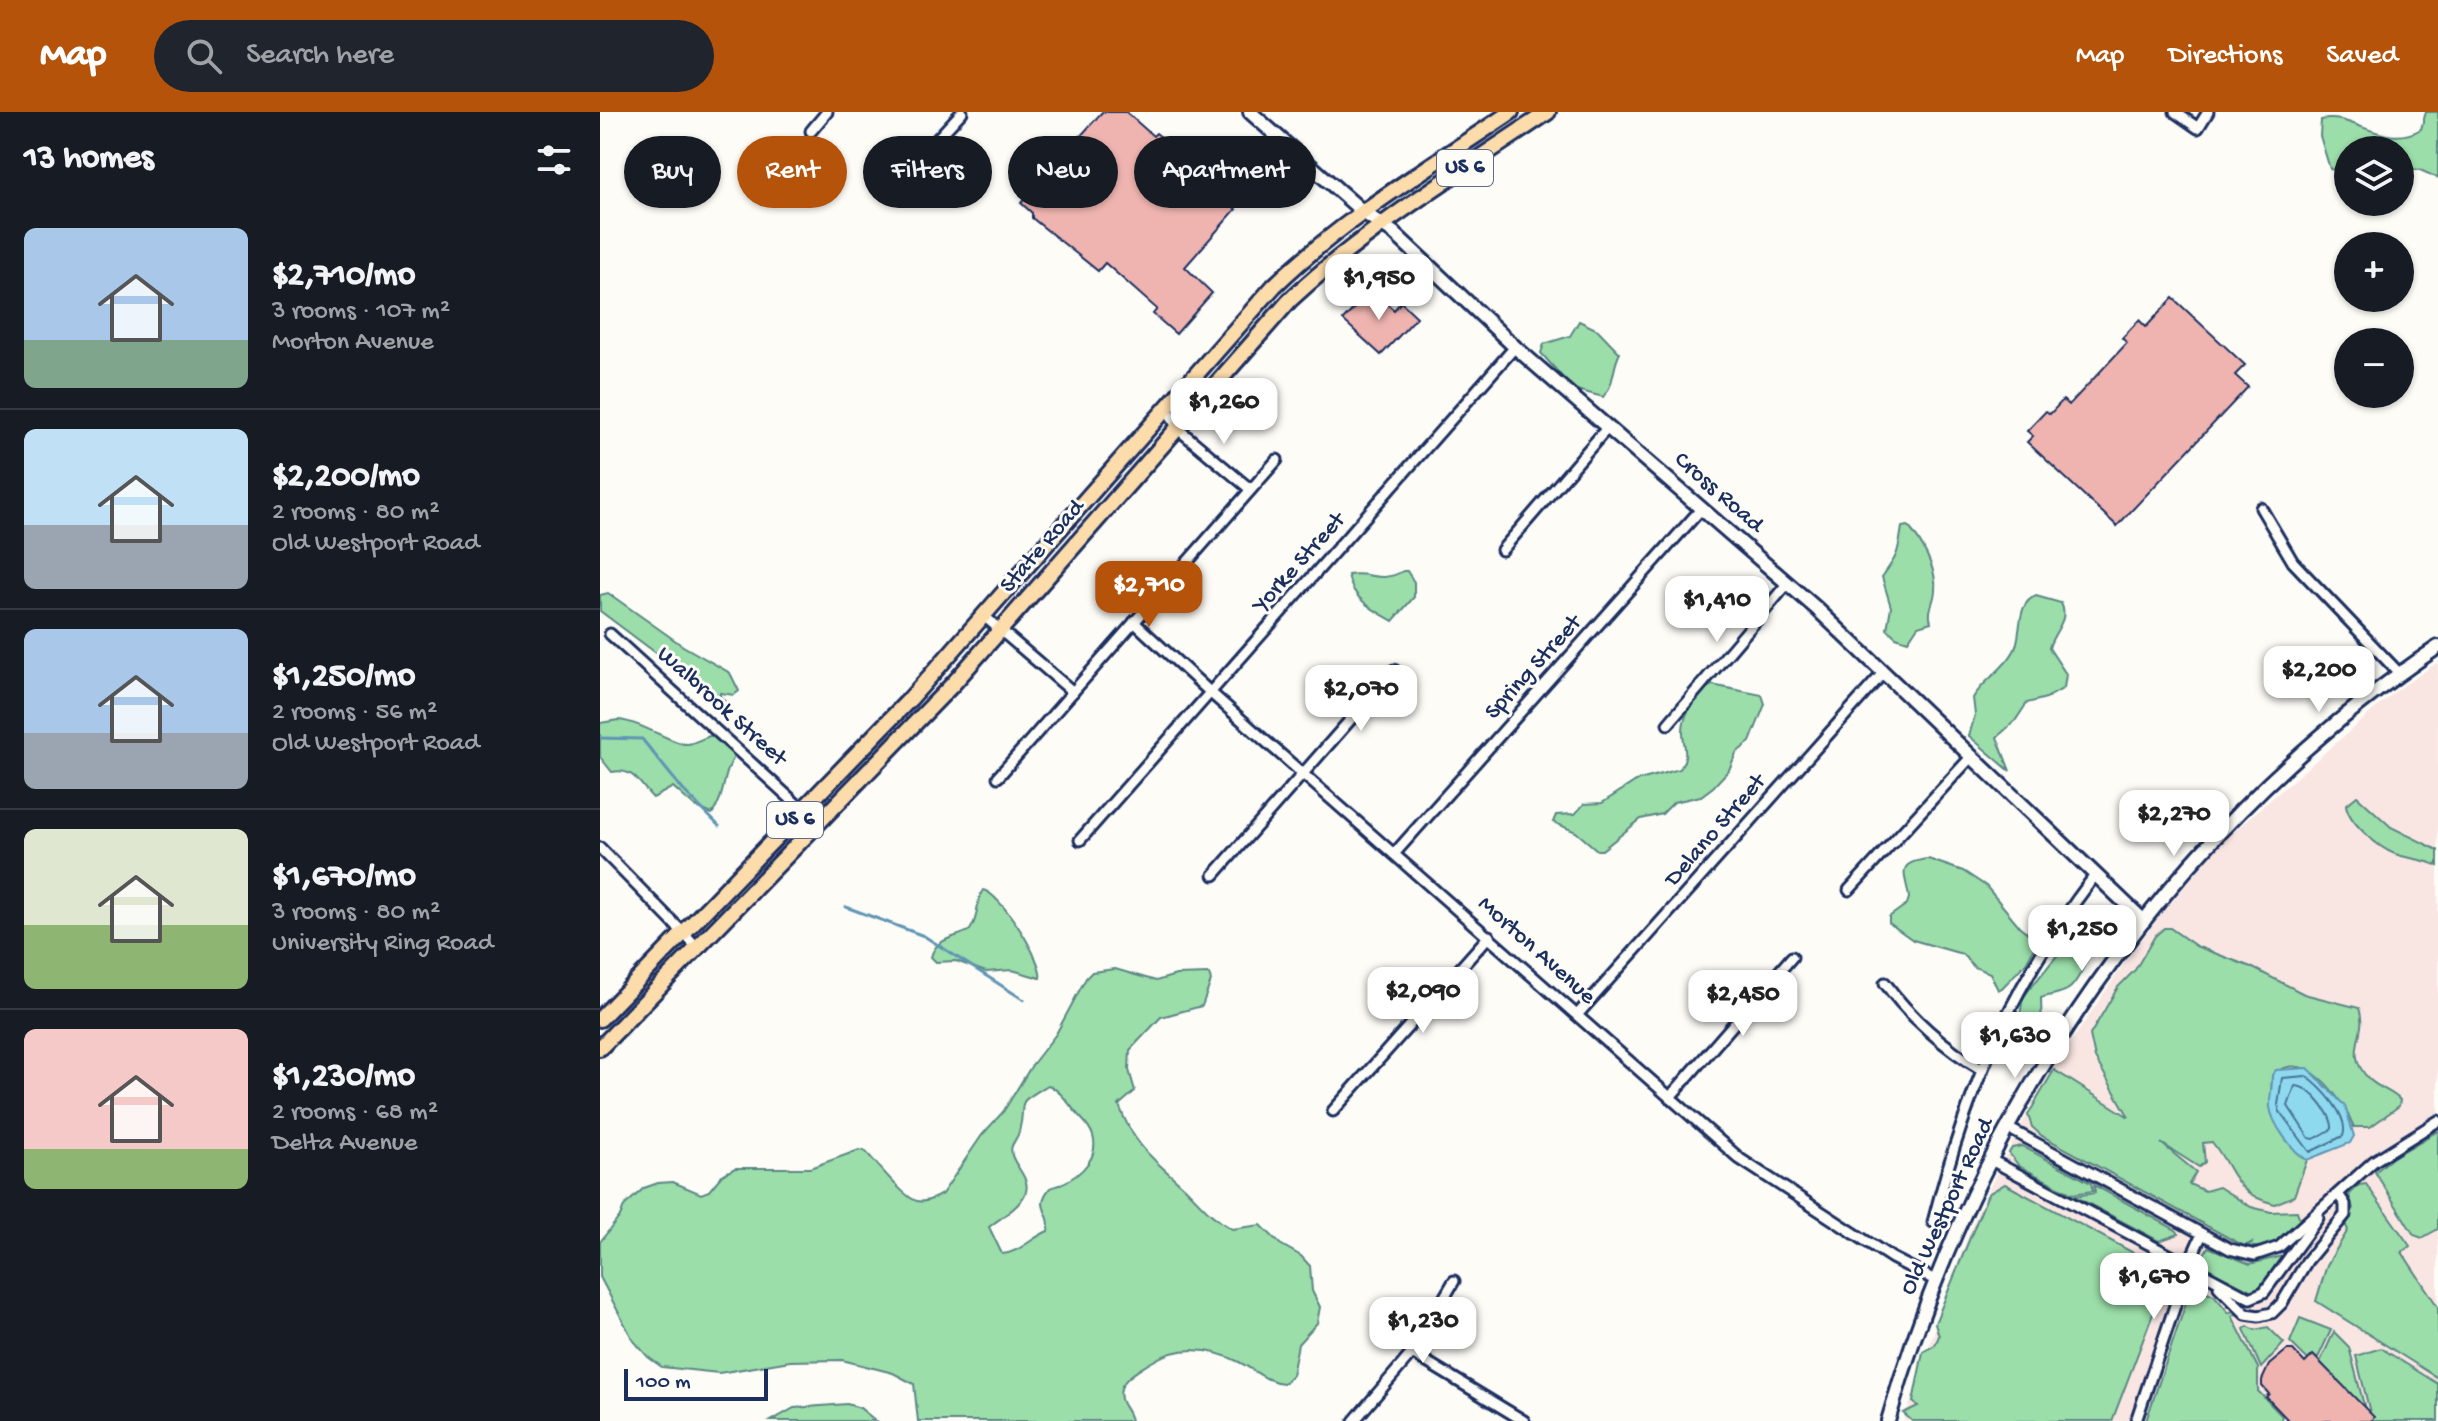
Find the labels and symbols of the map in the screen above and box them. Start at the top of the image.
road number: US 6 [1437,150,1493,186]
pin: $1,950 [1314,254,1444,322]
pin: $1,260 [1159,378,1289,446]
street label: Cross Road [1667,446,1770,541]
street label: State Road [994,493,1093,600]
street label: Yorke Street [1246,505,1354,621]
pin: $2,710 [1084,561,1214,629]
pin: $1,410 [1652,576,1782,644]
street label: Spring Street [1479,608,1590,727]
street label: Walbrook Street [650,641,794,775]
pin: $2,200 [2254,646,2384,714]
pin: $2,070 [1296,665,1426,733]
street label: Delano Street [1658,767,1774,895]
pin: $2,270 [2109,790,2239,858]
road number: US 6 [767,802,823,838]
street label: Morton Avenue [1471,890,1602,1012]
pin: $1,250 [2017,905,2147,973]
pin: $2,090 [1358,967,1488,1035]
pin: $2,450 [1678,970,1808,1038]
pin: $1,630 [1950,1012,2080,1080]
street label: Old Westport Road [1894,1112,2002,1300]
pin: $1,670 [2089,1253,2219,1321]
pin: $1,230 [1358,1297,1488,1365]
scale bar [624,1365,768,1401]

